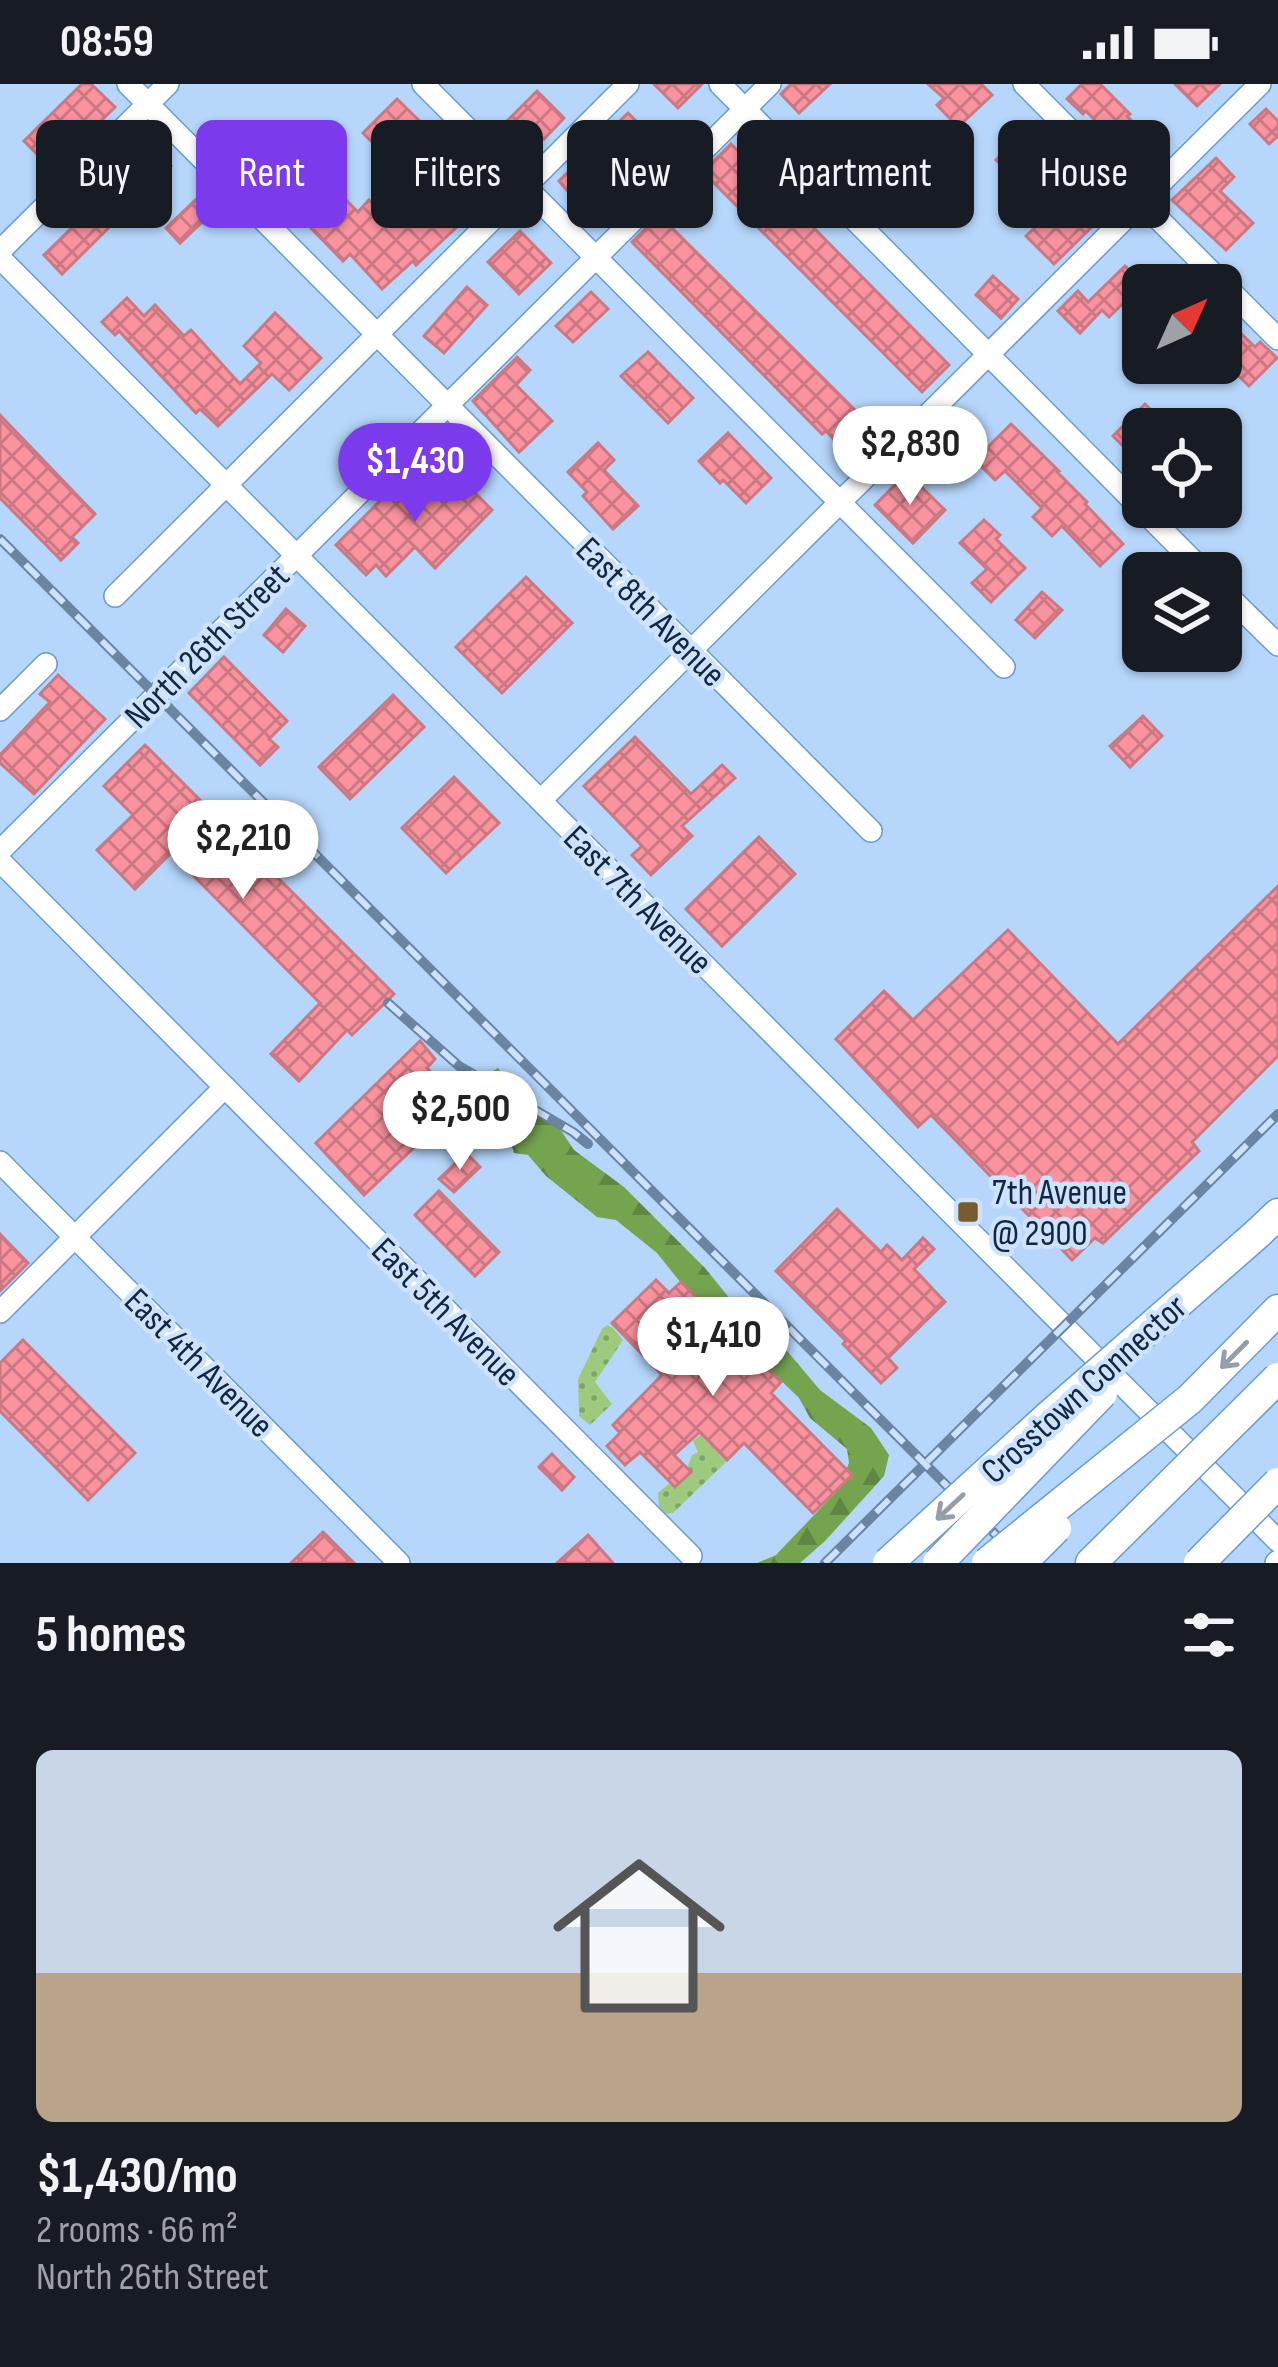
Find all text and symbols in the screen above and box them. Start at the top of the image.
text: 08:59 [60,15,154,70]
chip: Buy [36,120,172,228]
chip: Rent [196,120,347,228]
chip: Filters [371,120,543,228]
chip: New [567,120,713,228]
chip: Apartment [737,120,974,228]
chip: House [998,120,1170,228]
north arrow [1122,264,1242,384]
map controls [1122,264,1242,672]
pin: $2,830 [812,406,1008,508]
button: locate [1122,408,1242,528]
text: $2,830 [860,421,960,468]
pin: $1,430 [317,423,513,525]
text: $1,430 [365,438,465,485]
street label: East 8th Avenue [567,529,734,696]
button: layers [1122,552,1242,672]
street label: North 26th Street [117,556,299,738]
pin: $2,210 [145,800,341,902]
text: $2,210 [194,815,292,862]
street label: East 7th Avenue [554,817,721,984]
pin: $2,500 [362,1071,558,1173]
text: $2,500 [410,1086,510,1133]
place label: 7th Avenue @ 2900 [992,1172,1127,1256]
marker: 7th Avenue @ 2900 [955,1199,981,1225]
street label: East 5th Avenue [362,1230,528,1396]
street label: East 4th Avenue [115,1280,282,1447]
street label: Crosstown Connector [973,1286,1196,1493]
pin: $1,410 [615,1297,811,1399]
text: $1,410 [664,1312,762,1359]
one-way arrow [1220,1340,1249,1369]
one-way arrow [935,1493,965,1520]
icon: filters [1176,1602,1242,1668]
text: 5 homes [36,1605,186,1666]
icon: home [531,1828,747,2044]
text: $1,430/mo [36,2146,238,2207]
text: 2 rooms · 66 m² [36,2207,238,2254]
text: North 26th Street [36,2254,269,2301]

